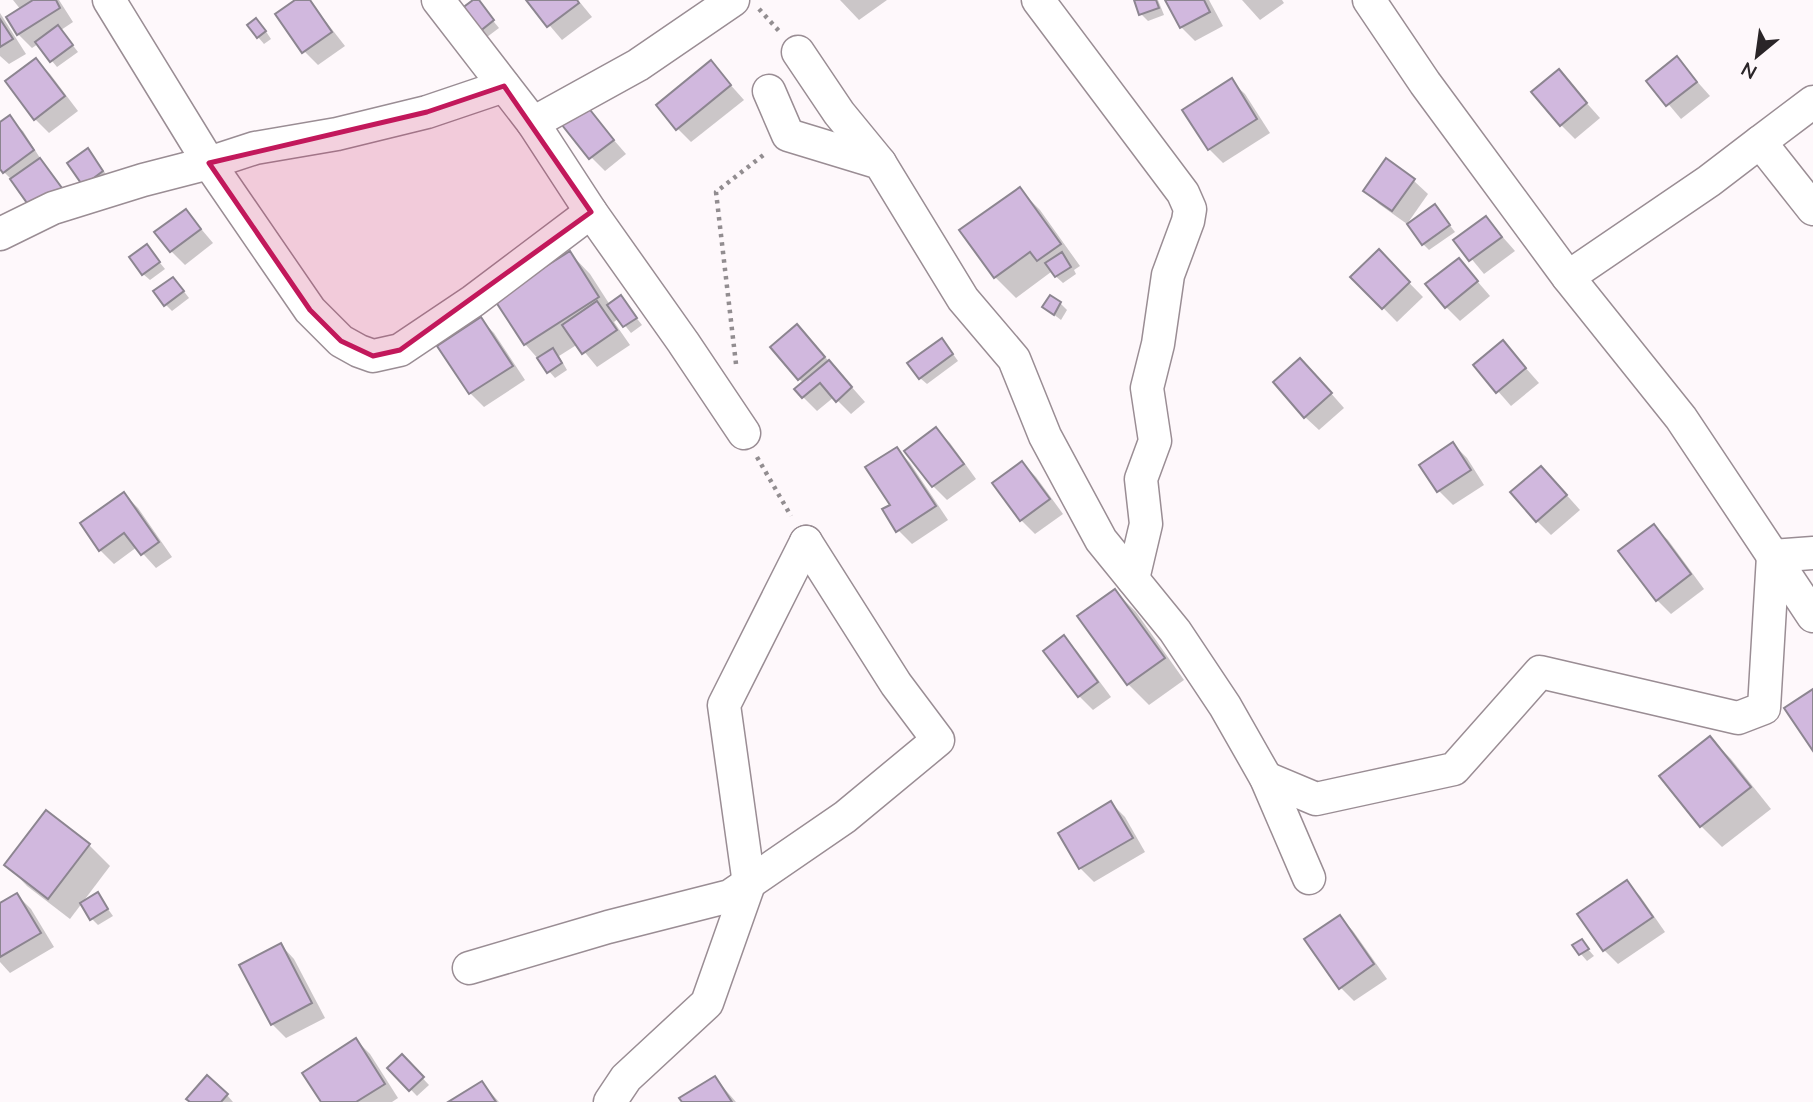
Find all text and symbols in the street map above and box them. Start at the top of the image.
north arrow [1722,21,1792,91]
text: N [1737,57,1761,85]

